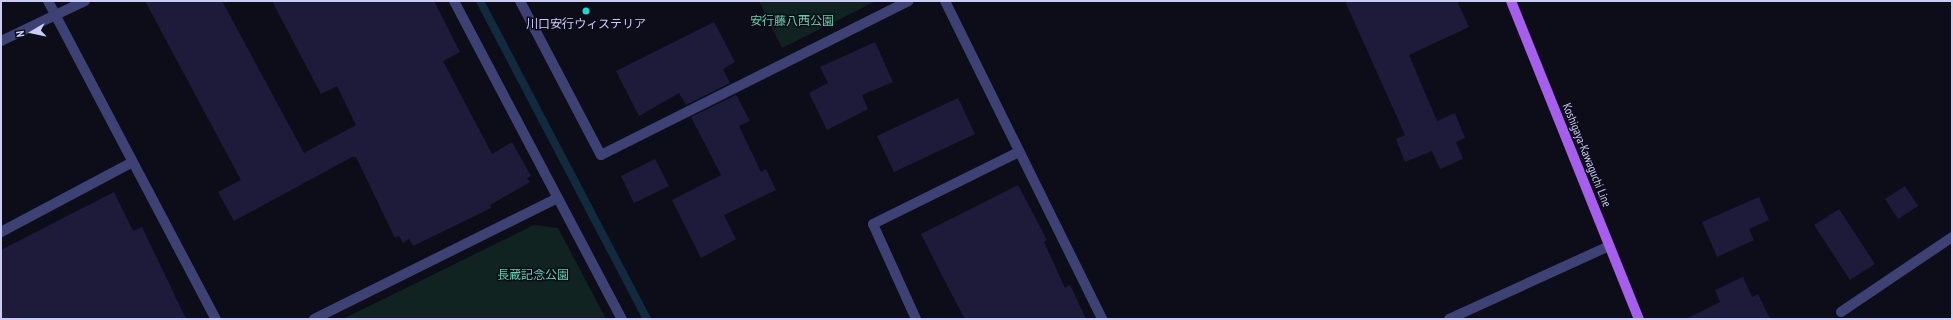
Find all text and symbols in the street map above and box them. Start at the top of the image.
marker: 川口安行ウィステリア [581,6,591,16]
north arrow [12,12,52,52]
park label: 安行藤八西公園 [750,14,834,28]
place label: 川口安行ウィステリア [526,17,646,31]
text: N [13,30,28,38]
street label: Koshigaya-Kawaguchi Line [1560,101,1614,209]
park label: 長蔵記念公園 [497,268,569,282]

